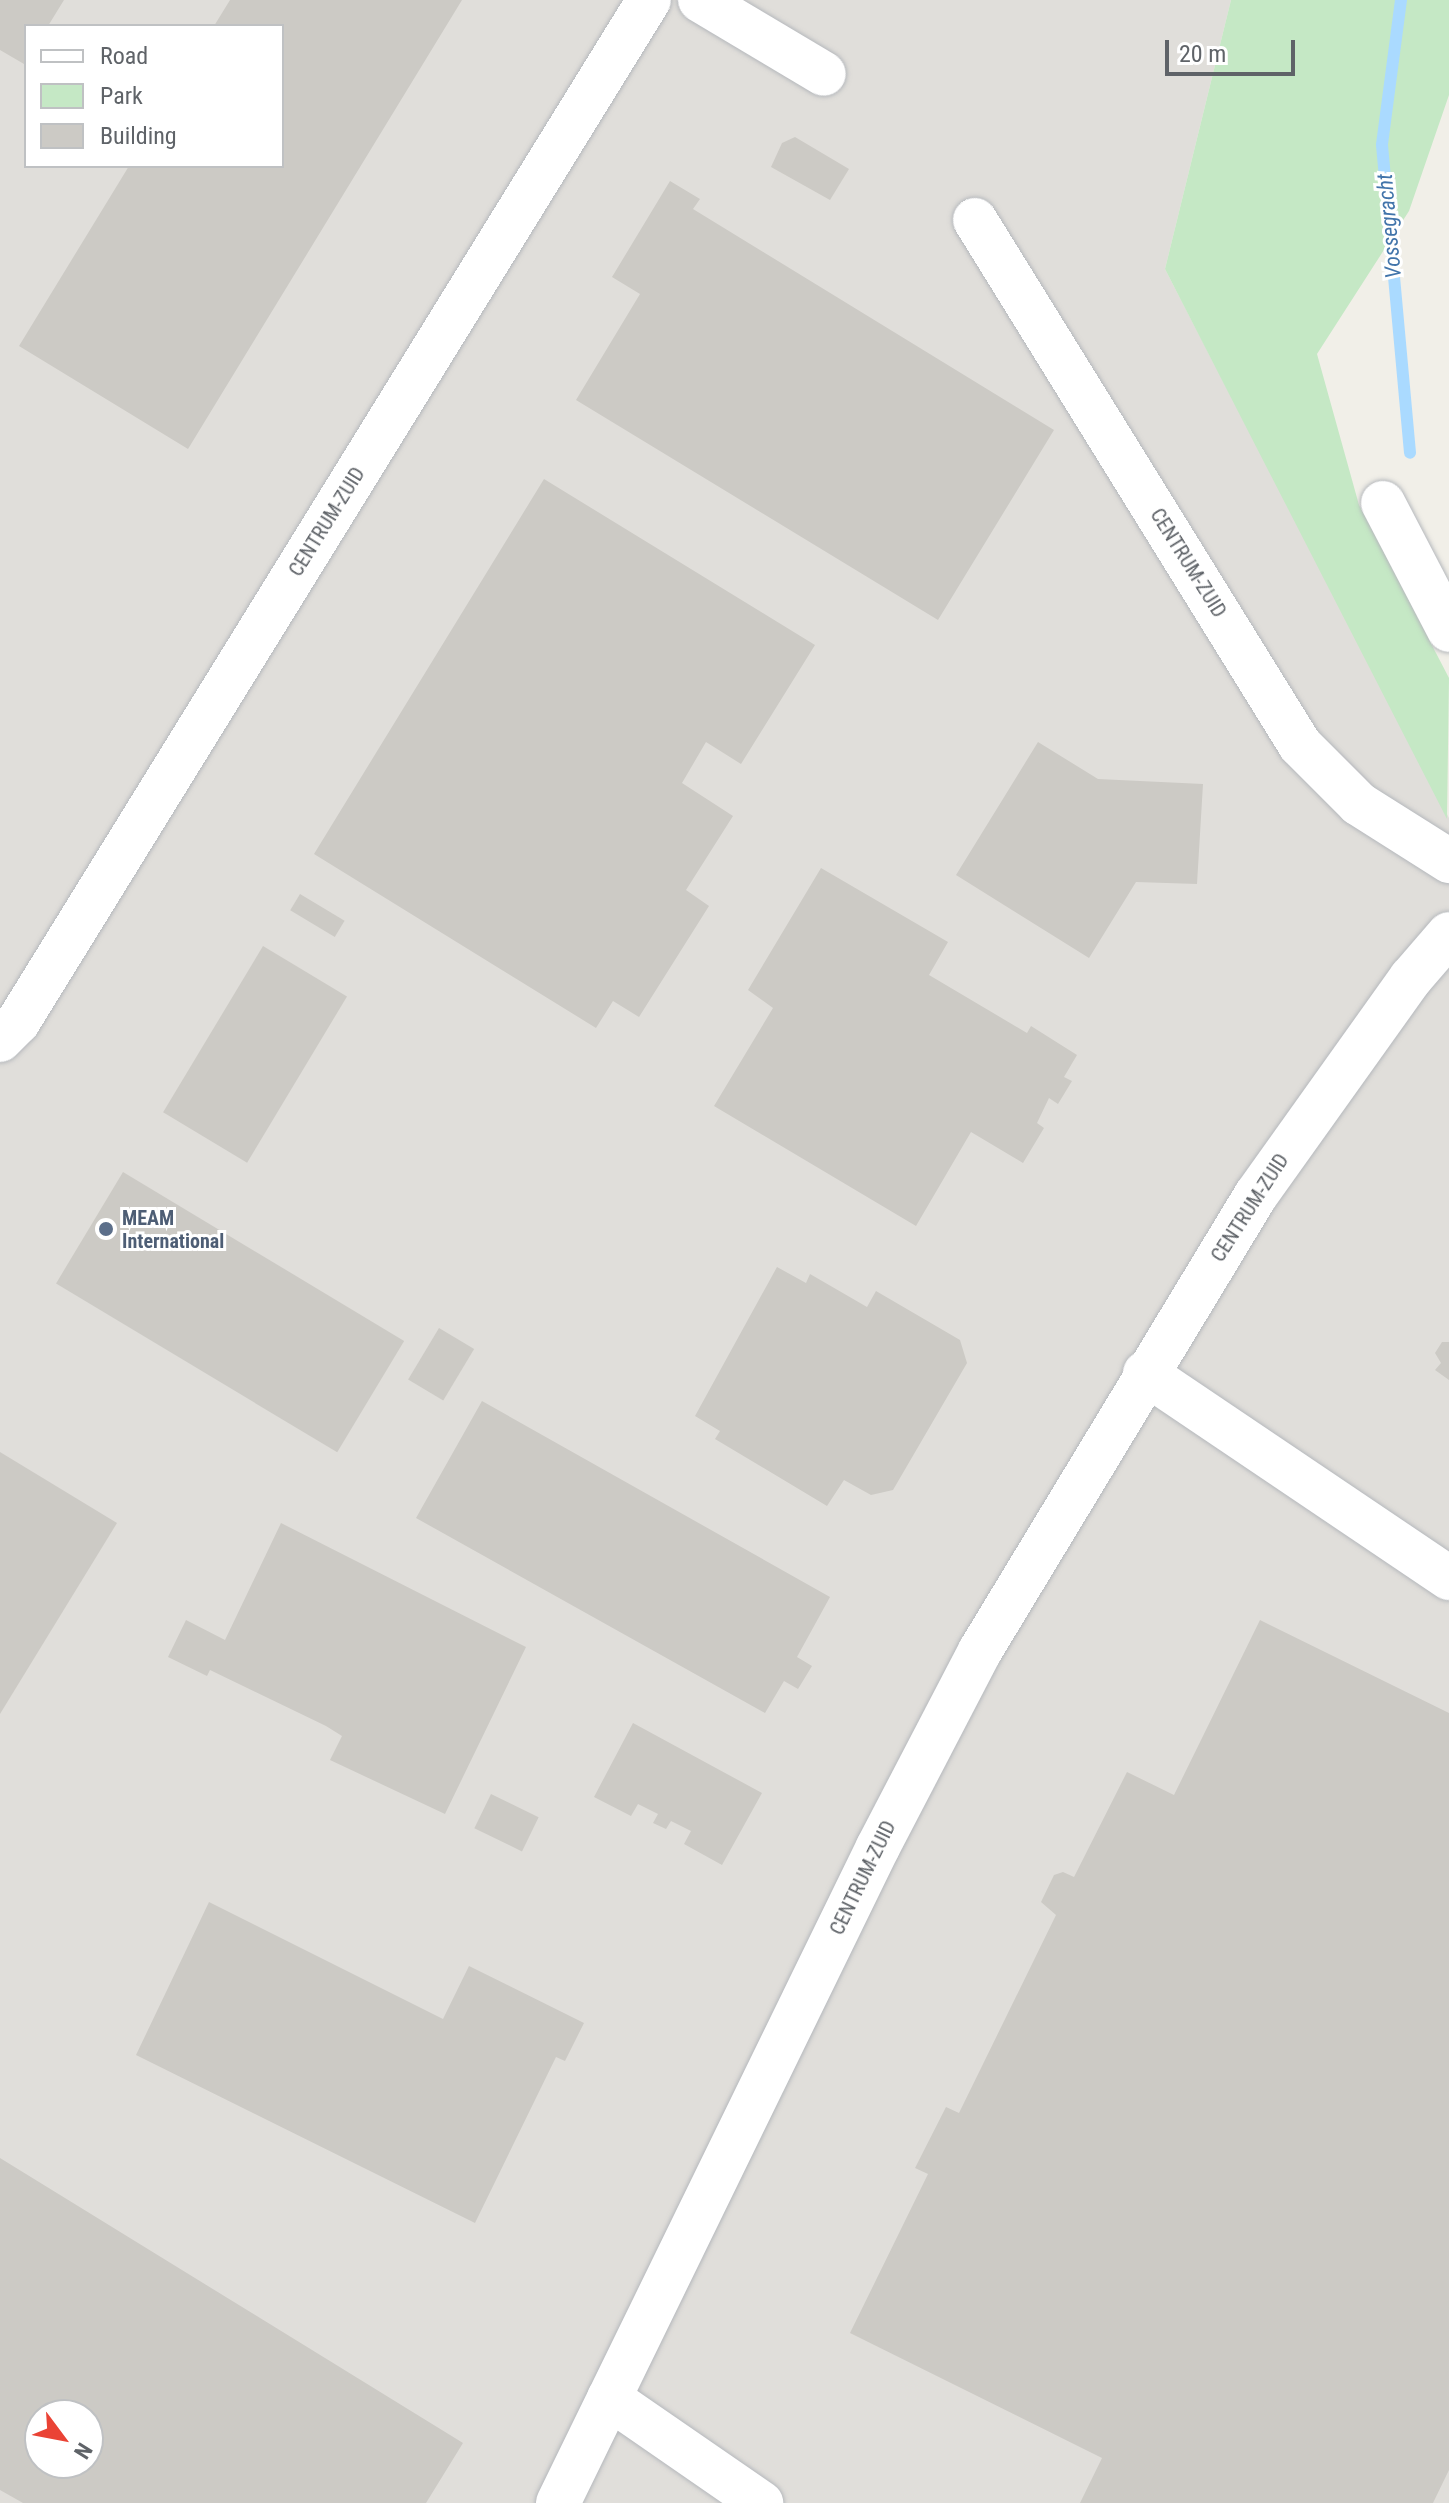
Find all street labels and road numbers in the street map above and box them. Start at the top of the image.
street label: CENTRUM-ZUID [284,463,370,581]
street label: CENTRUM-ZUID [1145,504,1231,622]
street label: CENTRUM-ZUID [1206,1150,1294,1266]
street label: CENTRUM-ZUID [825,1817,901,1939]

